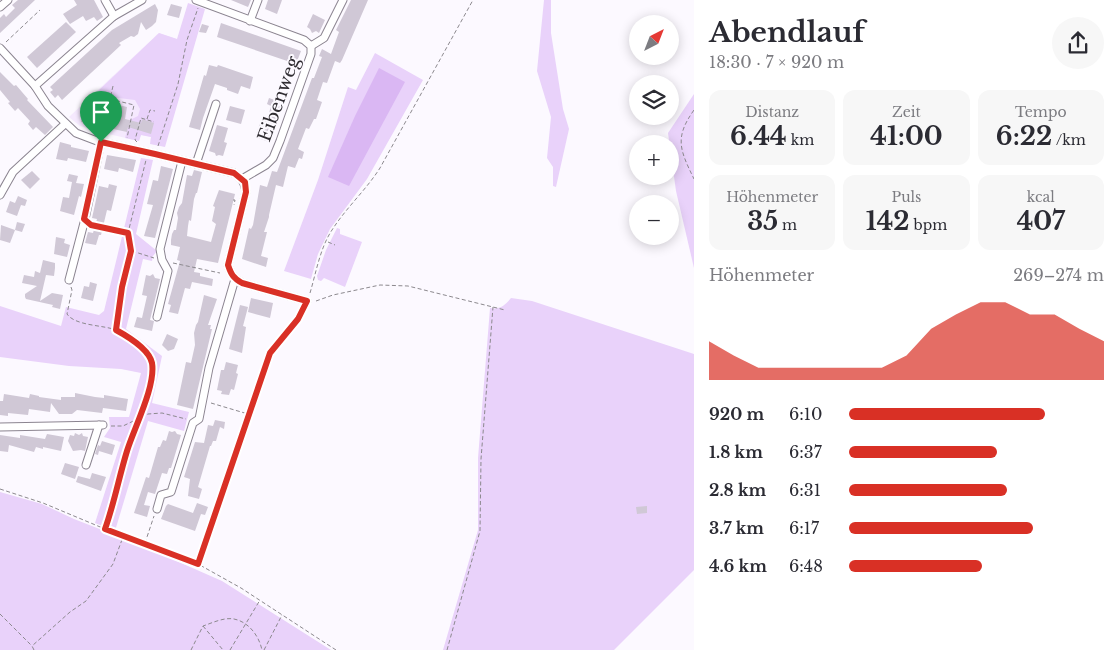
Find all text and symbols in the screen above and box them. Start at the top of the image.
north arrow [629,15,679,65]
map controls [629,15,679,245]
text: Abendlauf [709,15,865,50]
button: share [1052,17,1104,69]
text: 18:30 · 7 × 920 m [709,52,844,72]
street label: Eibenweg [253,53,305,145]
button: layers [629,75,679,125]
pin [80,91,122,142]
icon: arrive [87,98,115,126]
text: Distanz [745,103,799,121]
text: Zeit [892,103,921,121]
text: Tempo [1015,103,1067,121]
text: 6.44 [730,121,787,152]
text: 41:00 [870,121,943,152]
text: 6:22 [996,121,1052,152]
text: km [787,131,814,149]
text: /km [1052,131,1086,149]
button: + [629,135,679,185]
text: Höhenmeter [726,188,818,206]
text: Puls [892,188,921,206]
text: kcal [1027,188,1055,206]
button: − [629,195,679,245]
text: 35 [747,206,778,237]
text: 142 [866,206,910,237]
text: 407 [1017,206,1065,237]
text: m [778,216,797,234]
text: bpm [910,216,947,234]
text: Höhenmeter [709,265,814,285]
text: 269–274 m [1013,265,1104,285]
text: 920 m [709,404,764,424]
text: 6:10 [789,404,822,424]
text: 1.8 km [709,442,763,462]
text: 6:37 [789,442,822,462]
text: 2.8 km [709,480,766,500]
text: 6:31 [789,480,821,500]
text: 3.7 km [709,518,764,538]
text: 6:17 [789,518,819,538]
text: 4.6 km [709,556,767,576]
text: 6:48 [789,556,823,576]

